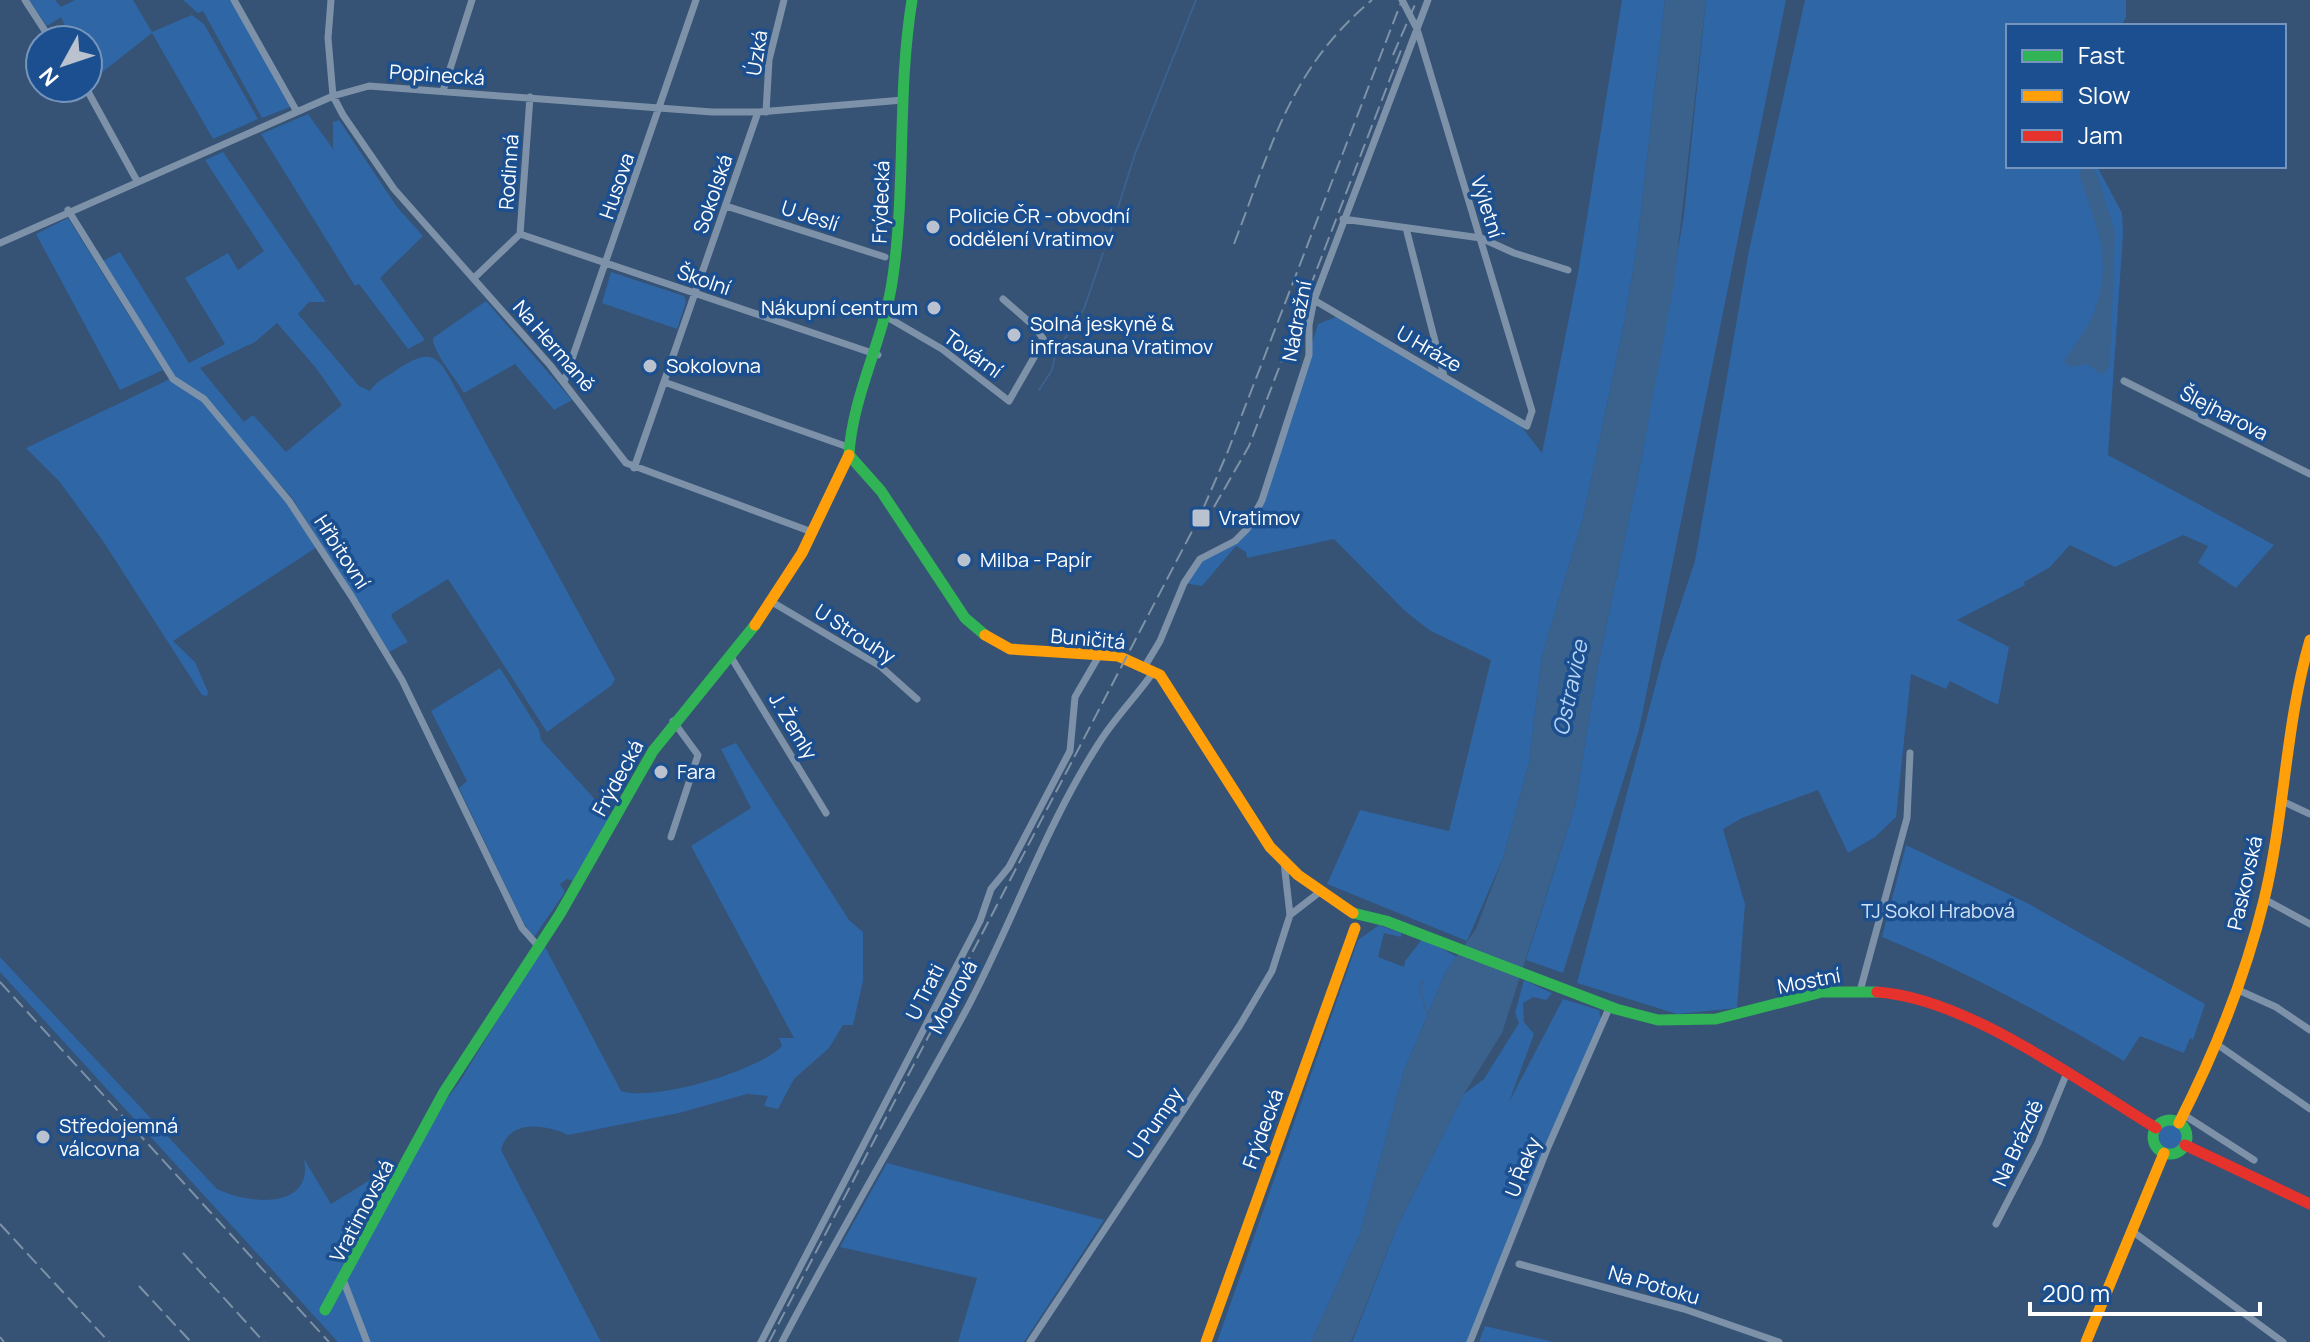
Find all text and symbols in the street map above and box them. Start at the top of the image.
north arrow [24,24,104,104]
legend [2006,24,2286,168]
street label: Úzká [740,28,773,78]
text: Fast [2078,38,2125,71]
street label: Popinecká [388,58,486,91]
text: N [32,61,65,93]
text: Slow [2078,78,2131,111]
text: Jam [2078,118,2123,151]
street label: Rodinná [492,133,525,211]
street label: Husova [593,149,640,222]
street label: Sokolská [686,151,739,237]
street label: Frýdecká [866,160,895,244]
street label: Výletní [1465,172,1510,242]
street label: U Jeslí [778,194,843,238]
place label: Policie ČR - obvodní oddělení Vratimov [949,202,1130,252]
marker: Policie ČR - obvodní oddělení Vratimov [924,218,942,236]
street label: Školní [674,258,735,301]
street label: Nádražní [1275,278,1318,364]
street label: Na Hermaně [507,294,602,397]
place label: Nákupní centrum [761,294,918,321]
marker: Nákupní centrum [925,299,943,317]
place label: Solná jeskyně & infrasauna Vratimov [1030,310,1213,360]
street label: U Hráze [1392,319,1467,378]
street label: Tovární [939,323,1008,384]
marker: Solná jeskyně & infrasauna Vratimov [1005,326,1023,344]
place label: Sokolovna [666,352,761,379]
marker: Sokolovna [641,357,659,375]
street label: Šlejharova [2175,379,2273,446]
place label: Vratimov [1219,504,1300,531]
marker: Vratimov [1190,507,1212,529]
street label: Hřbitovní [308,509,377,594]
place label: Milba - Papír [980,546,1092,573]
marker: Milba - Papír [955,551,973,569]
street label: U Strouhy [810,597,901,670]
street label: Buničitá [1049,622,1127,655]
water label: Ostravice [1545,637,1595,738]
street label: J. Žemly [763,687,824,764]
street label: Frýdecká [586,735,649,821]
place label: Fara [677,758,716,785]
marker: Fara [652,763,670,781]
street label: Paskovská [2221,833,2268,933]
park label: TJ Sokol Hrabová [1861,897,2015,924]
street label: Mourová [922,955,983,1038]
street label: U Trati [899,959,950,1024]
street label: Mostní [1775,961,1843,1000]
street label: U Pumpy [1121,1081,1189,1164]
street label: Frýdecká [1236,1085,1289,1172]
street label: Na Brázdě [1986,1095,2049,1190]
place label: Středojemná válcovna [59,1112,178,1162]
marker: Středojemná válcovna [34,1128,52,1146]
street label: U Řeky [1498,1132,1547,1201]
street label: Vratimovská [323,1155,400,1267]
street label: Na Potoku [1605,1259,1703,1310]
scale bar [2030,1266,2260,1316]
text: 200 m [2042,1276,2110,1309]

